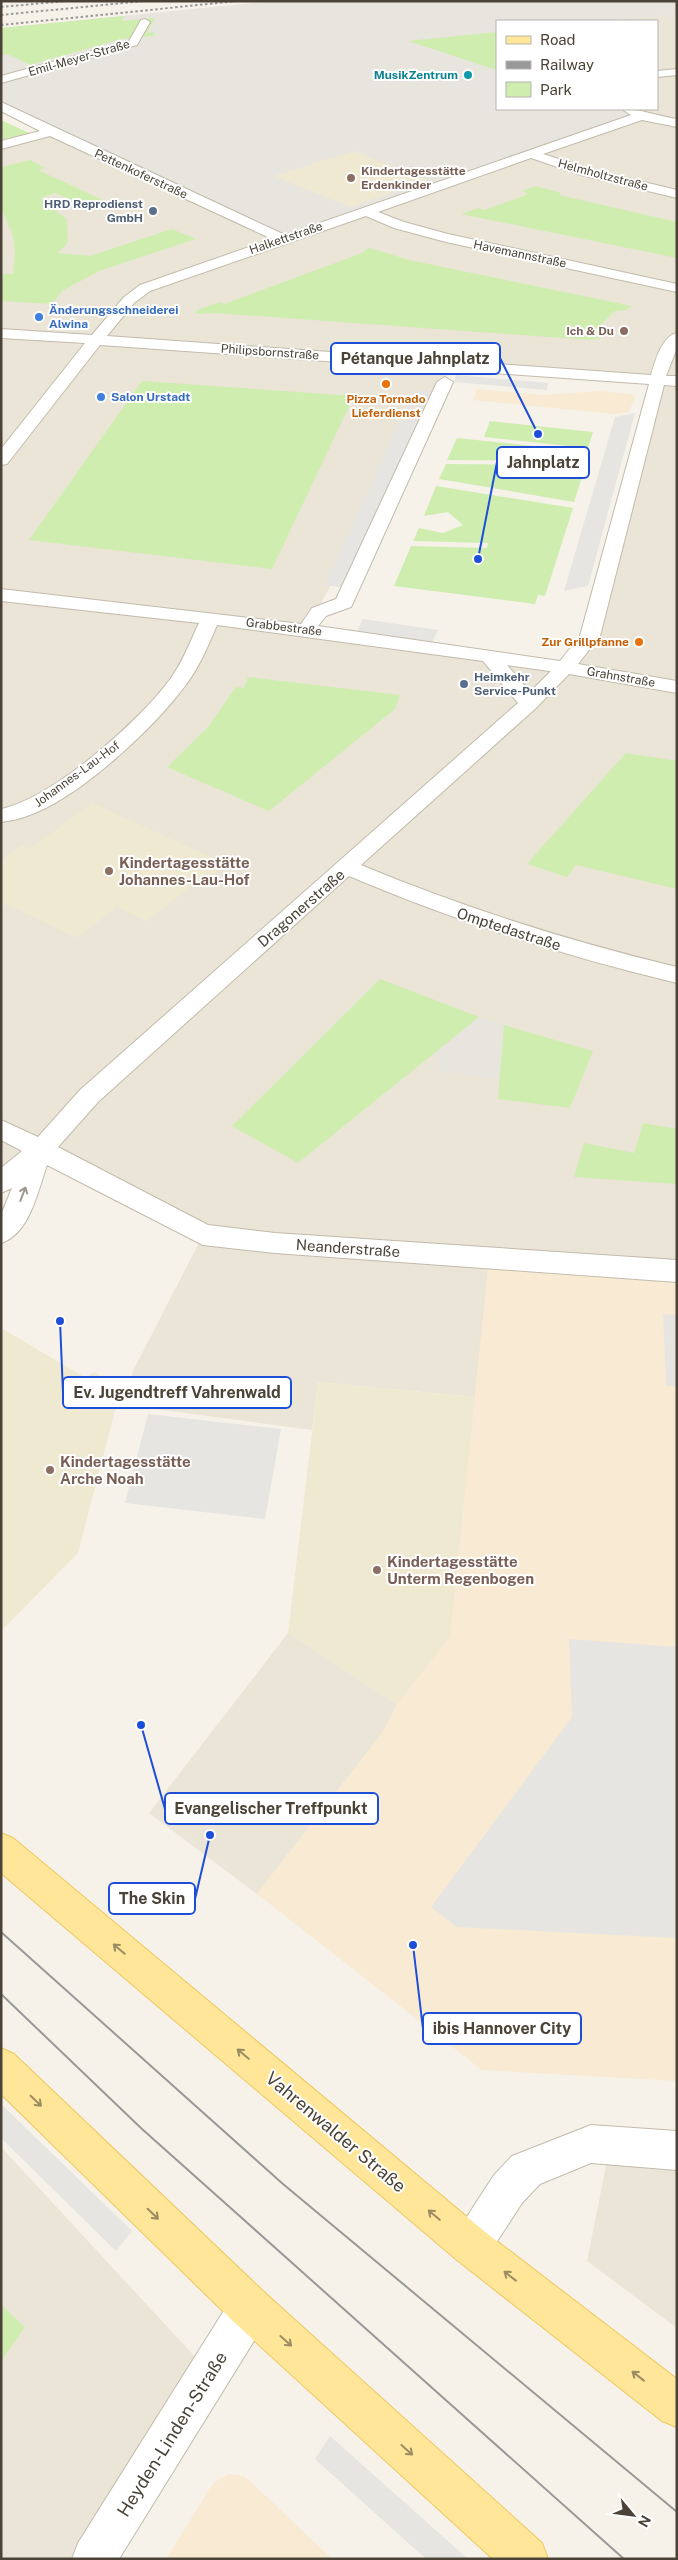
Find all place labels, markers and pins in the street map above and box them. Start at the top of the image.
place label: MusikZentrum [374,68,458,82]
marker: MusikZentrum [462,69,474,81]
place label: Kindertagesstätte Erdenkinder [361,164,466,192]
marker: Kindertagesstätte Erdenkinder [345,172,357,184]
place label: HRD Reprodienst GmbH [44,197,143,225]
marker: HRD Reprodienst GmbH [147,205,159,217]
place label: Änderungsschneiderei Alwina [49,303,178,331]
marker: Änderungsschneiderei Alwina [33,311,45,323]
place label: Ich & Du [566,324,614,338]
marker: Ich & Du [618,325,630,337]
callout: Pétanque Jahnplatz [331,343,500,374]
marker: Pizza Tornado Lieferdienst [380,378,392,390]
place label: Salon Urstadt [111,390,190,404]
marker: Salon Urstadt [95,391,107,403]
place label: Pizza Tornado Lieferdienst [346,392,426,420]
callout: Jahnplatz [497,447,589,478]
place label: Zur Grillpfanne [541,635,629,649]
marker: Zur Grillpfanne [633,636,645,648]
place label: Heimkehr Service-Punkt [474,670,556,698]
marker: Heimkehr Service-Punkt [458,678,470,690]
place label: Kindertagesstätte Johannes-Lau-Hof [119,854,250,888]
marker: Kindertagesstätte Johannes-Lau-Hof [103,865,115,877]
callout: Ev. Jugendtreff Vahrenwald [63,1377,291,1408]
place label: Kindertagesstätte Arche Noah [60,1453,191,1487]
marker: Kindertagesstätte Arche Noah [44,1464,56,1476]
place label: Kindertagesstätte Unterm Regenbogen [387,1553,534,1587]
marker: Kindertagesstätte Unterm Regenbogen [371,1564,383,1576]
callout: Evangelischer Treffpunkt [165,1793,378,1824]
callout: The Skin [109,1883,195,1914]
callout: ibis Hannover City [423,2013,581,2044]

